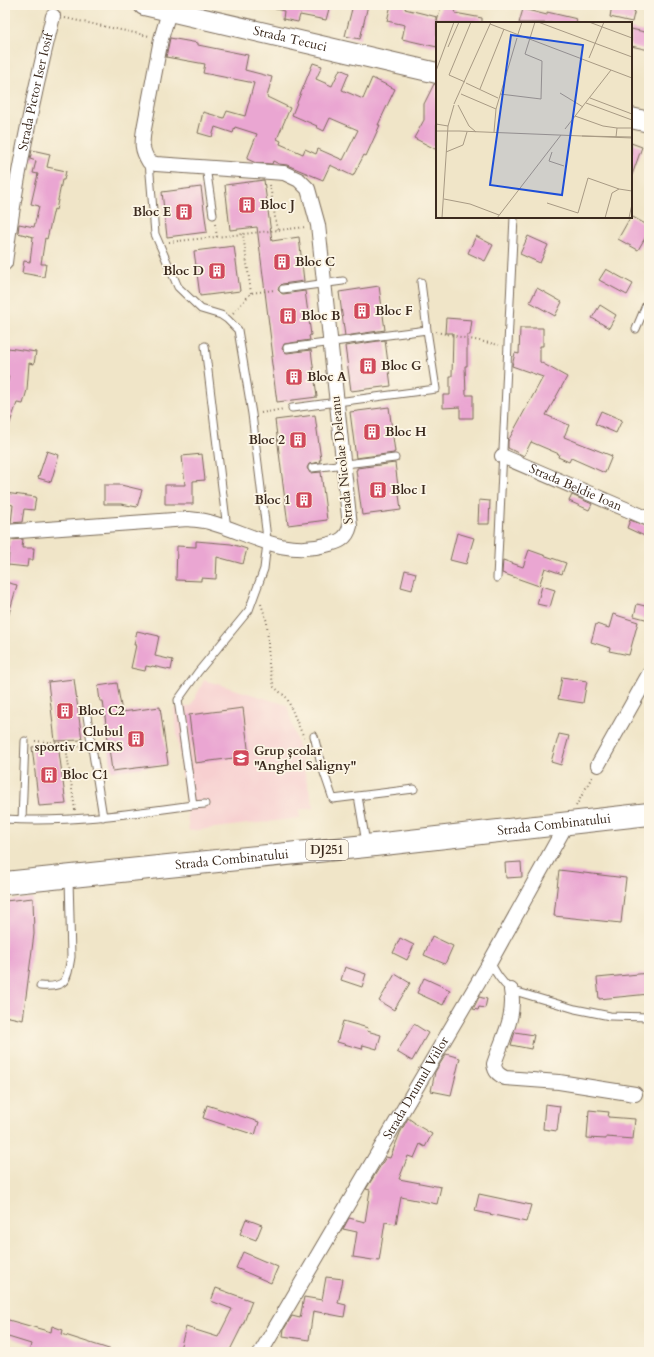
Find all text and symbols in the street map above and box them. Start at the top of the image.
street label: Strada Tecuci [251,22,329,56]
inset map [436,22,632,218]
street label: Strada Pictor Iser Iosif [14,29,58,152]
building icon: Bloc J [237,195,257,215]
place label: Bloc J [260,196,295,214]
building icon: Bloc E [174,202,194,222]
place label: Bloc E [133,203,171,221]
building icon: Bloc C [272,252,292,272]
place label: Bloc C [295,253,335,271]
building icon: Bloc D [207,261,227,281]
place label: Bloc D [163,262,204,280]
building icon: Bloc F [352,301,372,321]
place label: Bloc F [375,302,413,320]
building icon: Bloc B [278,306,298,326]
place label: Bloc B [301,307,340,325]
building icon: Bloc G [358,356,378,376]
place label: Bloc G [381,357,422,375]
building icon: Bloc A [284,367,304,387]
place label: Bloc A [307,368,347,386]
street label: Strada Nicolae Deleanu [326,395,358,525]
building icon: Bloc H [362,422,382,442]
place label: Bloc H [385,423,427,441]
building icon: Bloc 2 [288,430,308,450]
place label: Bloc 2 [248,431,285,449]
street label: Strada Beldie Ioan [526,460,625,516]
building icon: Bloc I [368,480,388,500]
place label: Bloc I [391,481,426,499]
building icon: Bloc 1 [294,490,314,510]
place label: Bloc 1 [254,491,291,509]
building icon: Bloc C2 [55,701,75,721]
place label: Bloc C2 [78,702,125,720]
place label: Clubul sportiv ICMRS [35,723,123,756]
building icon: Clubul sportiv ICMRS [126,729,146,749]
place label: Grup școlar "Anghel Saligny" [254,742,357,775]
school or university icon: Grup școlar "Anghel Saligny" [231,748,251,768]
building icon: Bloc C1 [39,765,59,785]
place label: Bloc C1 [62,766,109,784]
street label: Strada Combinatului [496,809,612,840]
road number: DJ251 [306,840,348,860]
street label: Strada Combinatului [174,845,290,874]
street label: Strada Drumul Viilor [379,1033,453,1143]

